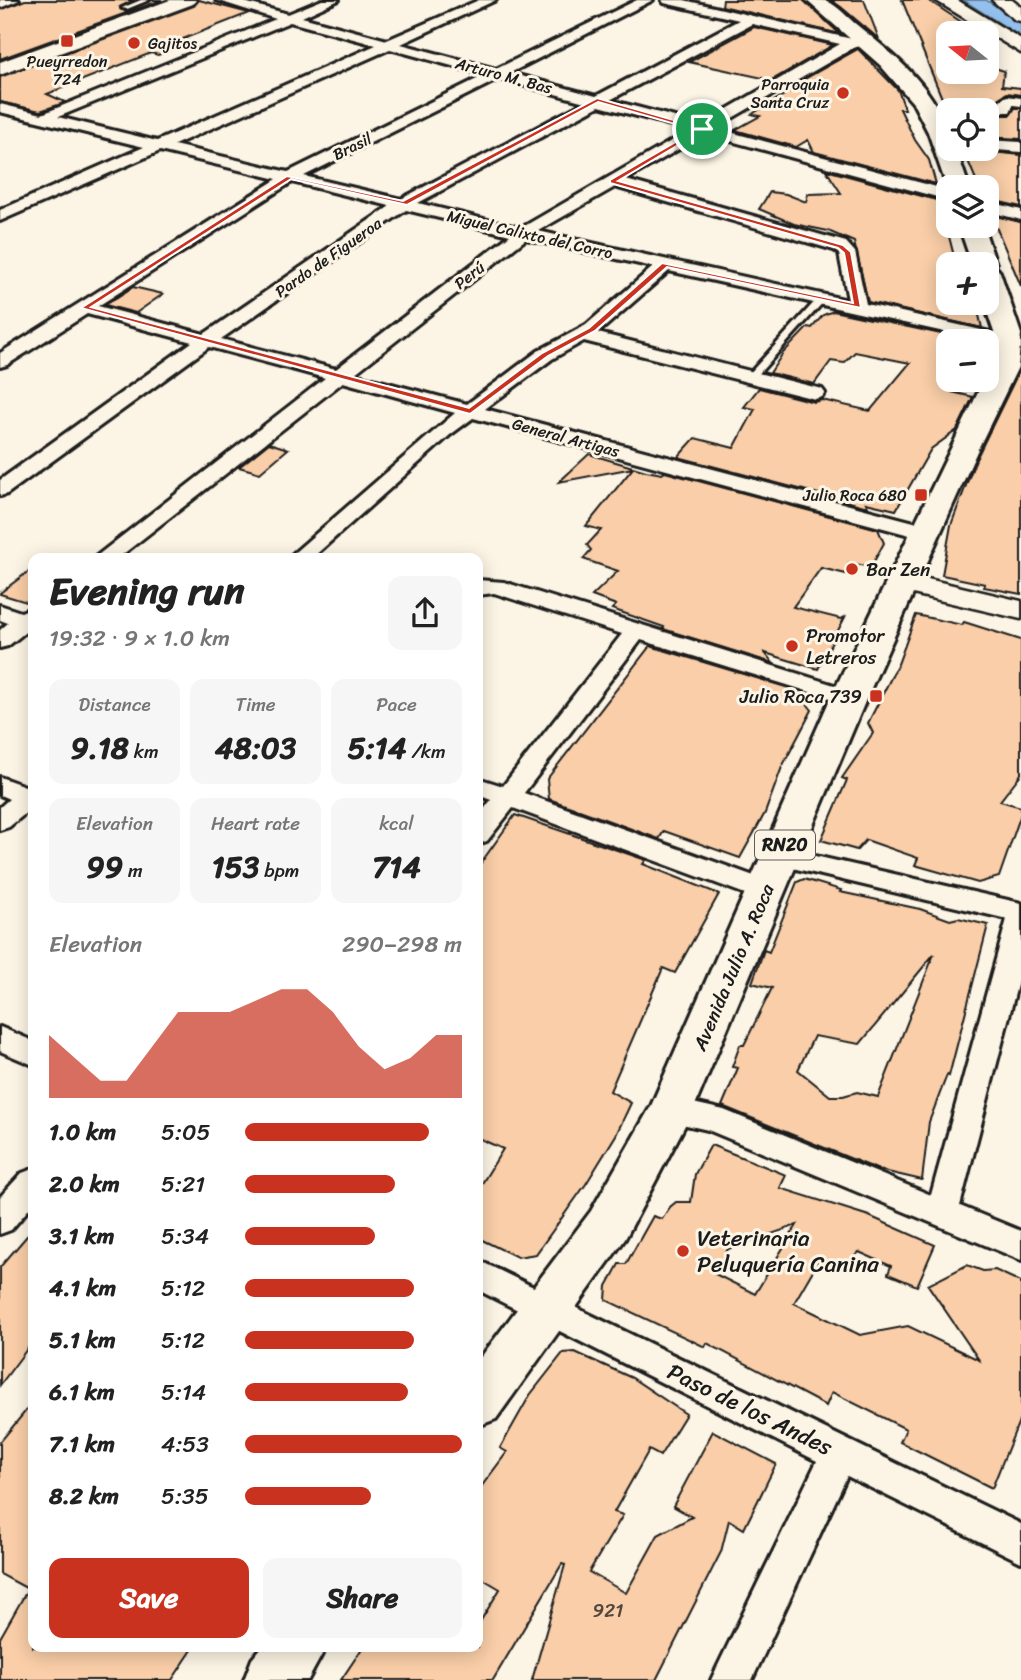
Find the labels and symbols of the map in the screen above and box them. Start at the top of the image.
north arrow [936,21,999,84]
place label: Gajitos [148,29,198,58]
marker: Pueyrredon 724 [59,33,75,49]
marker: Gajitos [126,35,142,51]
place label: Pueyrredon 724 [27,47,108,94]
street label: Arturo M. Bas [451,48,556,102]
place label: Parroquia Santa Cruz [750,70,830,117]
marker: Parroquia Santa Cruz [835,85,851,101]
pin [672,99,732,159]
street label: Brasil [327,124,377,168]
street label: Miguel Calixto del Corro [444,201,616,268]
street label: Pardo de Figueroa [269,209,389,305]
street label: Perú [447,254,492,297]
street label: General Artigas [509,409,624,466]
place label: Julio Roca 680 [802,481,907,510]
marker: Julio Roca 680 [913,487,929,503]
place label: Bar Zen [866,553,930,586]
marker: Bar Zen [844,561,860,577]
place label: Promotor Letreros [806,619,885,674]
marker: Promotor Letreros [784,638,800,654]
place label: Julio Roca 739 [739,680,862,713]
marker: Julio Roca 739 [868,688,884,704]
road number: RN20 [755,830,815,860]
street label: Avenida Julio A. Roca [683,878,784,1057]
place label: Veterinaria Peluquería Canina [697,1218,879,1285]
marker: Veterinaria Peluquería Canina [675,1243,691,1259]
street label: Paso de los Andes [660,1352,840,1467]
house number: 921 [593,1594,623,1627]

